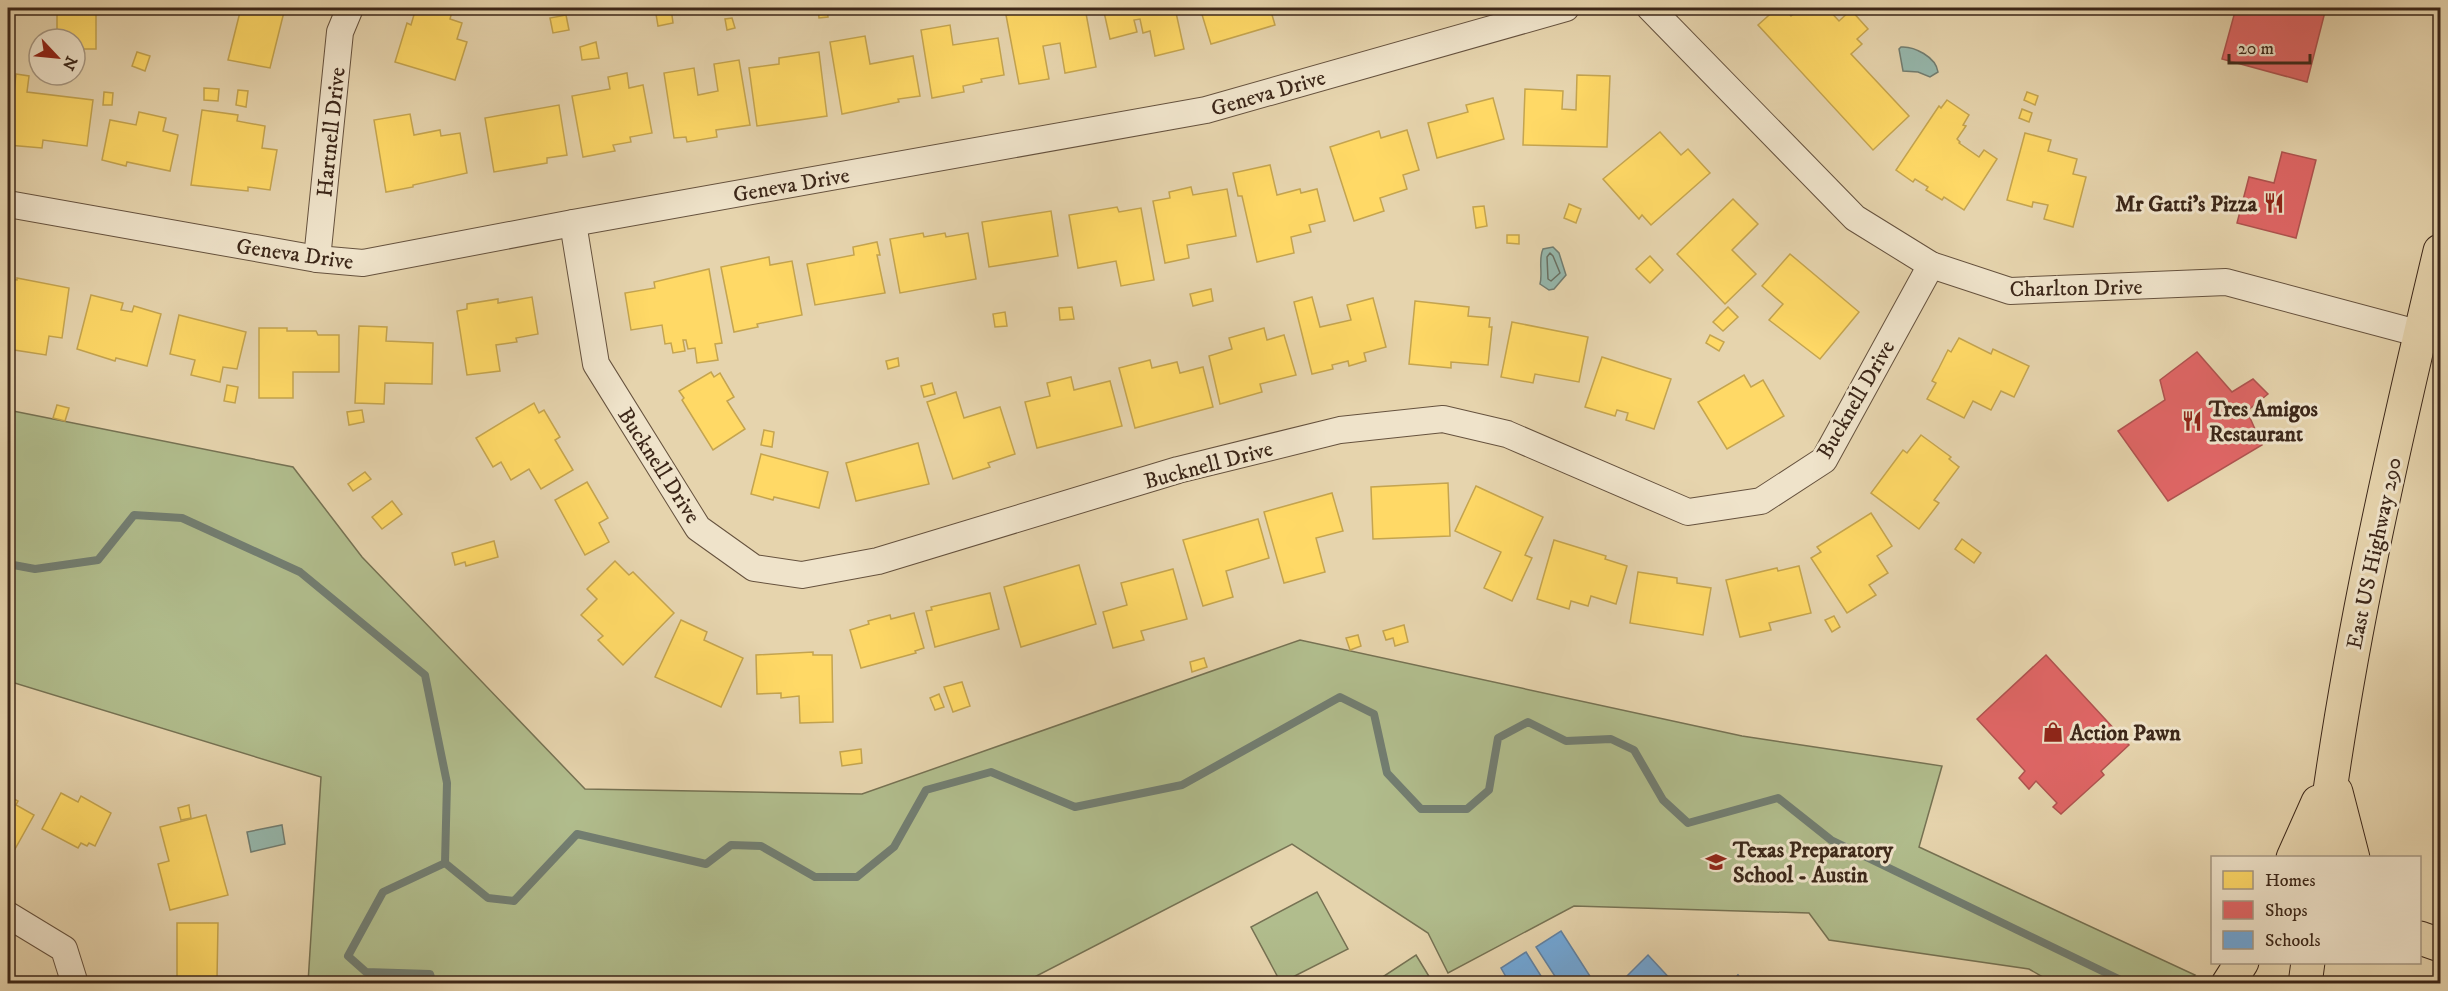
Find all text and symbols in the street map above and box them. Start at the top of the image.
north arrow [27,27,87,87]
scale bar [2229,27,2310,65]
text: 20 m [2238,38,2274,60]
text: N [58,53,81,73]
street label: Geneva Drive [1208,64,1329,123]
street label: Hartnell Drive [311,66,352,198]
street label: Geneva Drive [731,162,852,209]
place label: Mr Gatti's Pizza [2115,191,2258,218]
restaurant icon: Mr Gatti's Pizza [2262,191,2286,215]
street label: Geneva Drive [235,233,355,276]
street label: Charlton Drive [2009,274,2143,303]
street label: Bucknell Drive [1812,336,1901,464]
place label: Tres Amigos Restaurant [2208,396,2318,448]
street label: Bucknell Drive [611,403,706,529]
restaurant icon: Tres Amigos Restaurant [2180,409,2204,433]
street label: Bucknell Drive [1141,435,1276,496]
street label: East US Highway 290 [2341,455,2408,652]
shop icon: Action Pawn [2041,720,2065,744]
place label: Action Pawn [2069,720,2181,747]
place label: Texas Preparatory School - Austin [1732,837,1894,889]
school or university icon: Texas Preparatory School - Austin [1704,850,1728,874]
legend [2211,856,2421,964]
text: Homes [2265,870,2316,892]
text: Shops [2265,900,2308,922]
text: Schools [2265,930,2320,952]

